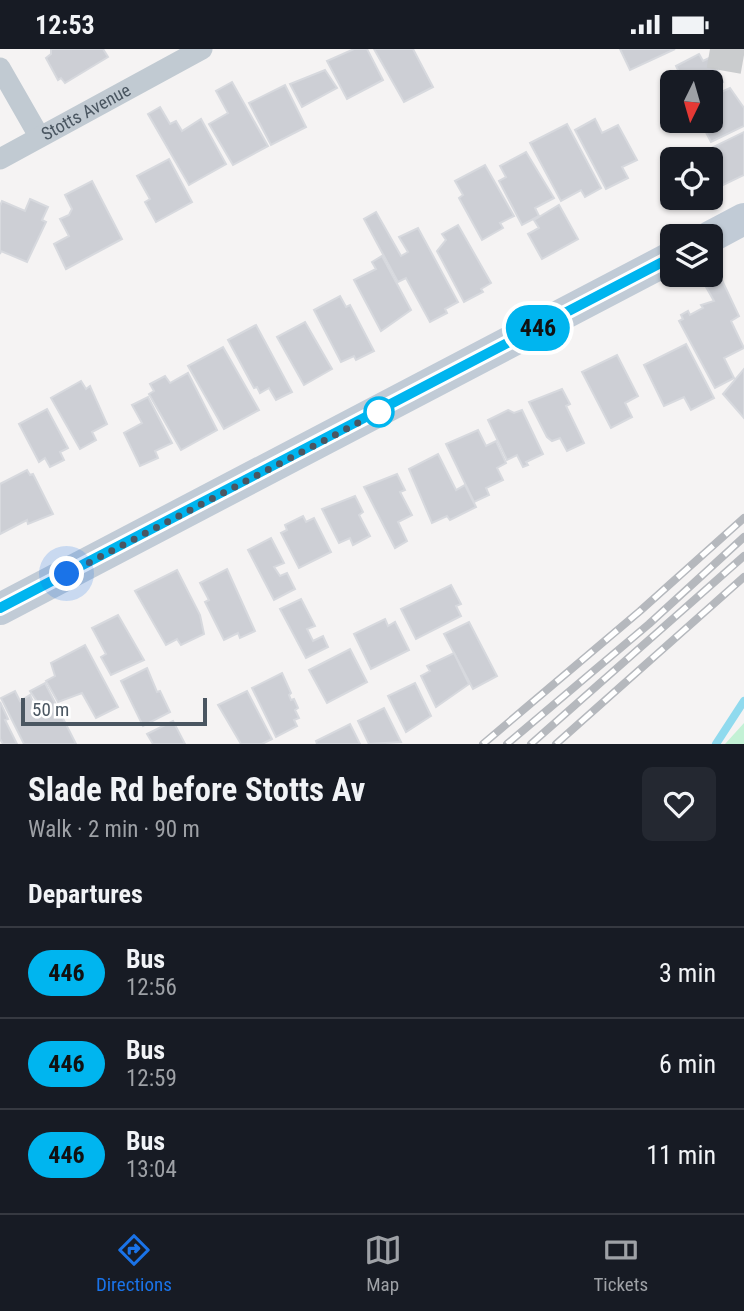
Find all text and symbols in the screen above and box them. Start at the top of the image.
text: 12:53 [35,10,95,40]
north arrow [660,70,723,133]
map controls [660,70,723,287]
street label: Stotts Avenue [38,79,134,144]
button: locate [660,147,723,210]
button: layers [660,224,723,287]
line badge: 446 [498,305,578,351]
text: 446 [520,314,556,342]
unlabelled marker [364,397,394,427]
your location [49,556,84,591]
scale bar [21,695,206,727]
text: 50 m [32,698,69,721]
button: heart [642,767,716,841]
text: Slade Rd before Stotts Av [28,770,365,809]
text: Walk · 2 min · 90 m [28,816,200,843]
text: Departures [28,879,143,909]
text: Bus [126,944,165,974]
text: 3 min [659,958,716,988]
text: 446 [48,959,85,987]
text: 12:56 [126,974,177,1001]
text: Bus [126,1035,165,1065]
text: 6 min [659,1049,716,1079]
text: 446 [48,1050,85,1078]
text: 12:59 [126,1065,177,1092]
text: Bus [126,1126,165,1156]
text: 11 min [646,1140,716,1170]
text: 446 [48,1141,85,1169]
text: 13:04 [126,1156,177,1183]
tab: Directions [96,1231,172,1296]
tab: Map [364,1231,402,1296]
tab: Tickets [593,1231,648,1296]

